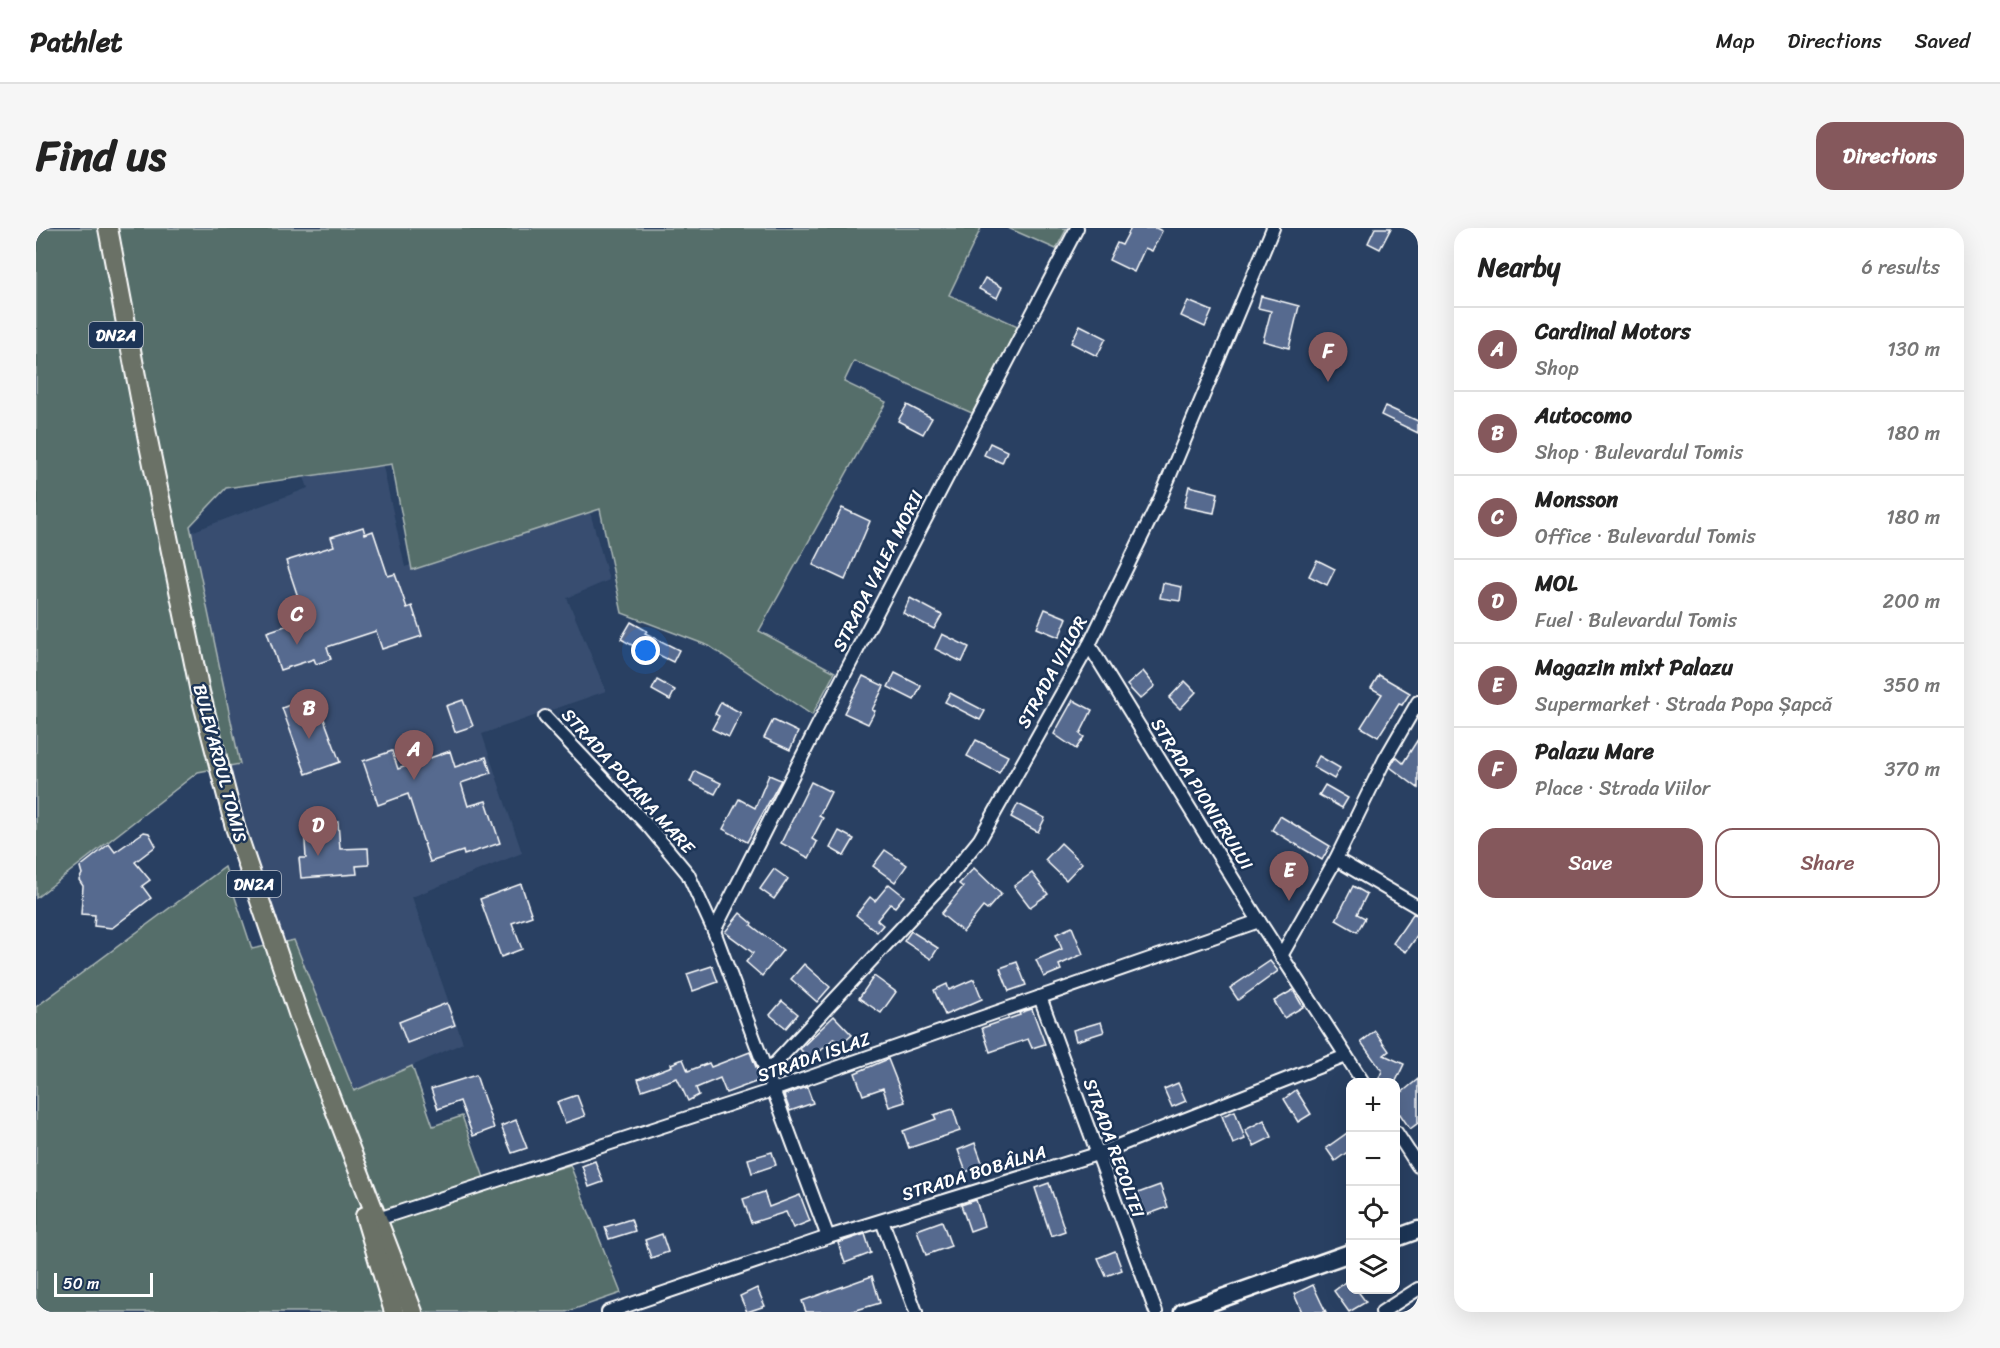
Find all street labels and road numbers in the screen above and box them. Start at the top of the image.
road number: DN2A [89,322,143,348]
street label: STRADA VALEA MORII [823,484,933,657]
street label: STRADA VIILOR [1008,610,1096,734]
street label: BULEVARDUL TOMIS [183,680,257,846]
street label: STRADA POIANA MARE [553,700,703,862]
street label: STRADA PIONIERULUI [1142,711,1262,877]
road number: DN2A [227,871,281,897]
street label: STRADA ISLAZ [753,1023,875,1091]
street label: STRADA RECOLTEI [1074,1074,1154,1223]
street label: STRADA BOBÂLNA [898,1136,1050,1210]

